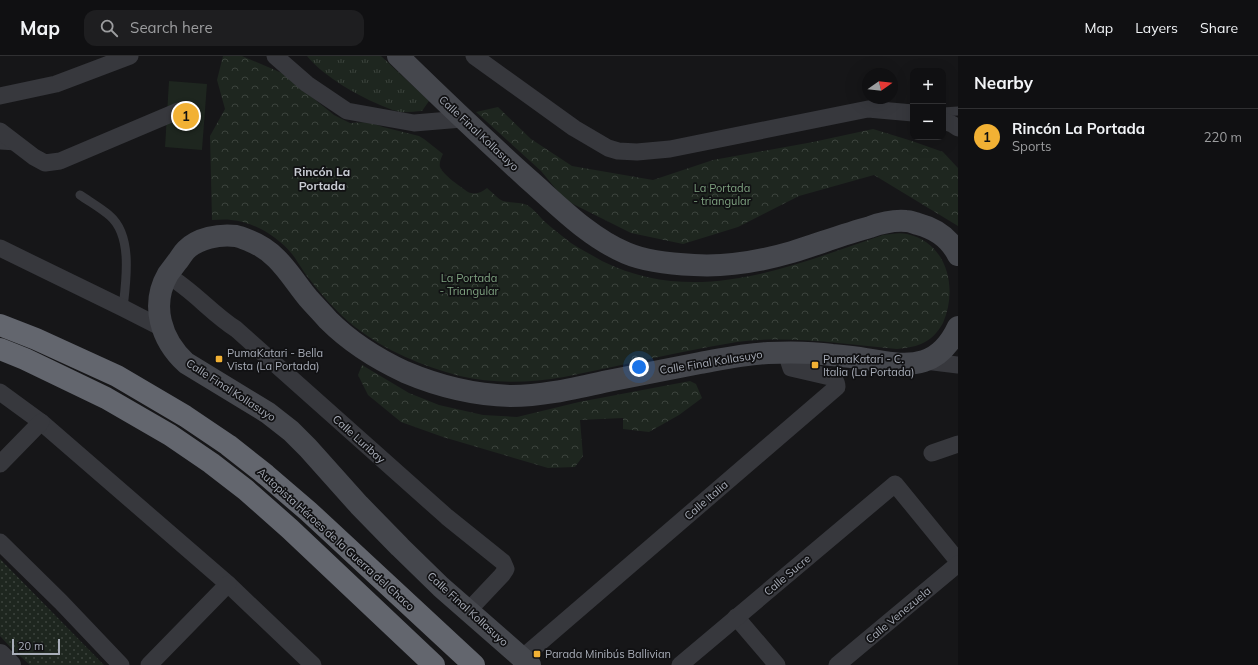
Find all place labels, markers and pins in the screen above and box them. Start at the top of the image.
pin: 1 [173,101,199,131]
place label: PumaKatari - Bella Vista (La Portada) [227,346,323,373]
place label: PumaKatari - C. Italia (La Portada) [823,352,915,379]
marker: PumaKatari - Bella Vista (La Portada) [214,354,224,364]
marker: PumaKatari - C. Italia (La Portada) [810,360,820,370]
place label: Parada Minibús Ballivian [545,647,671,661]
marker: Parada Minibús Ballivian [532,649,542,659]

